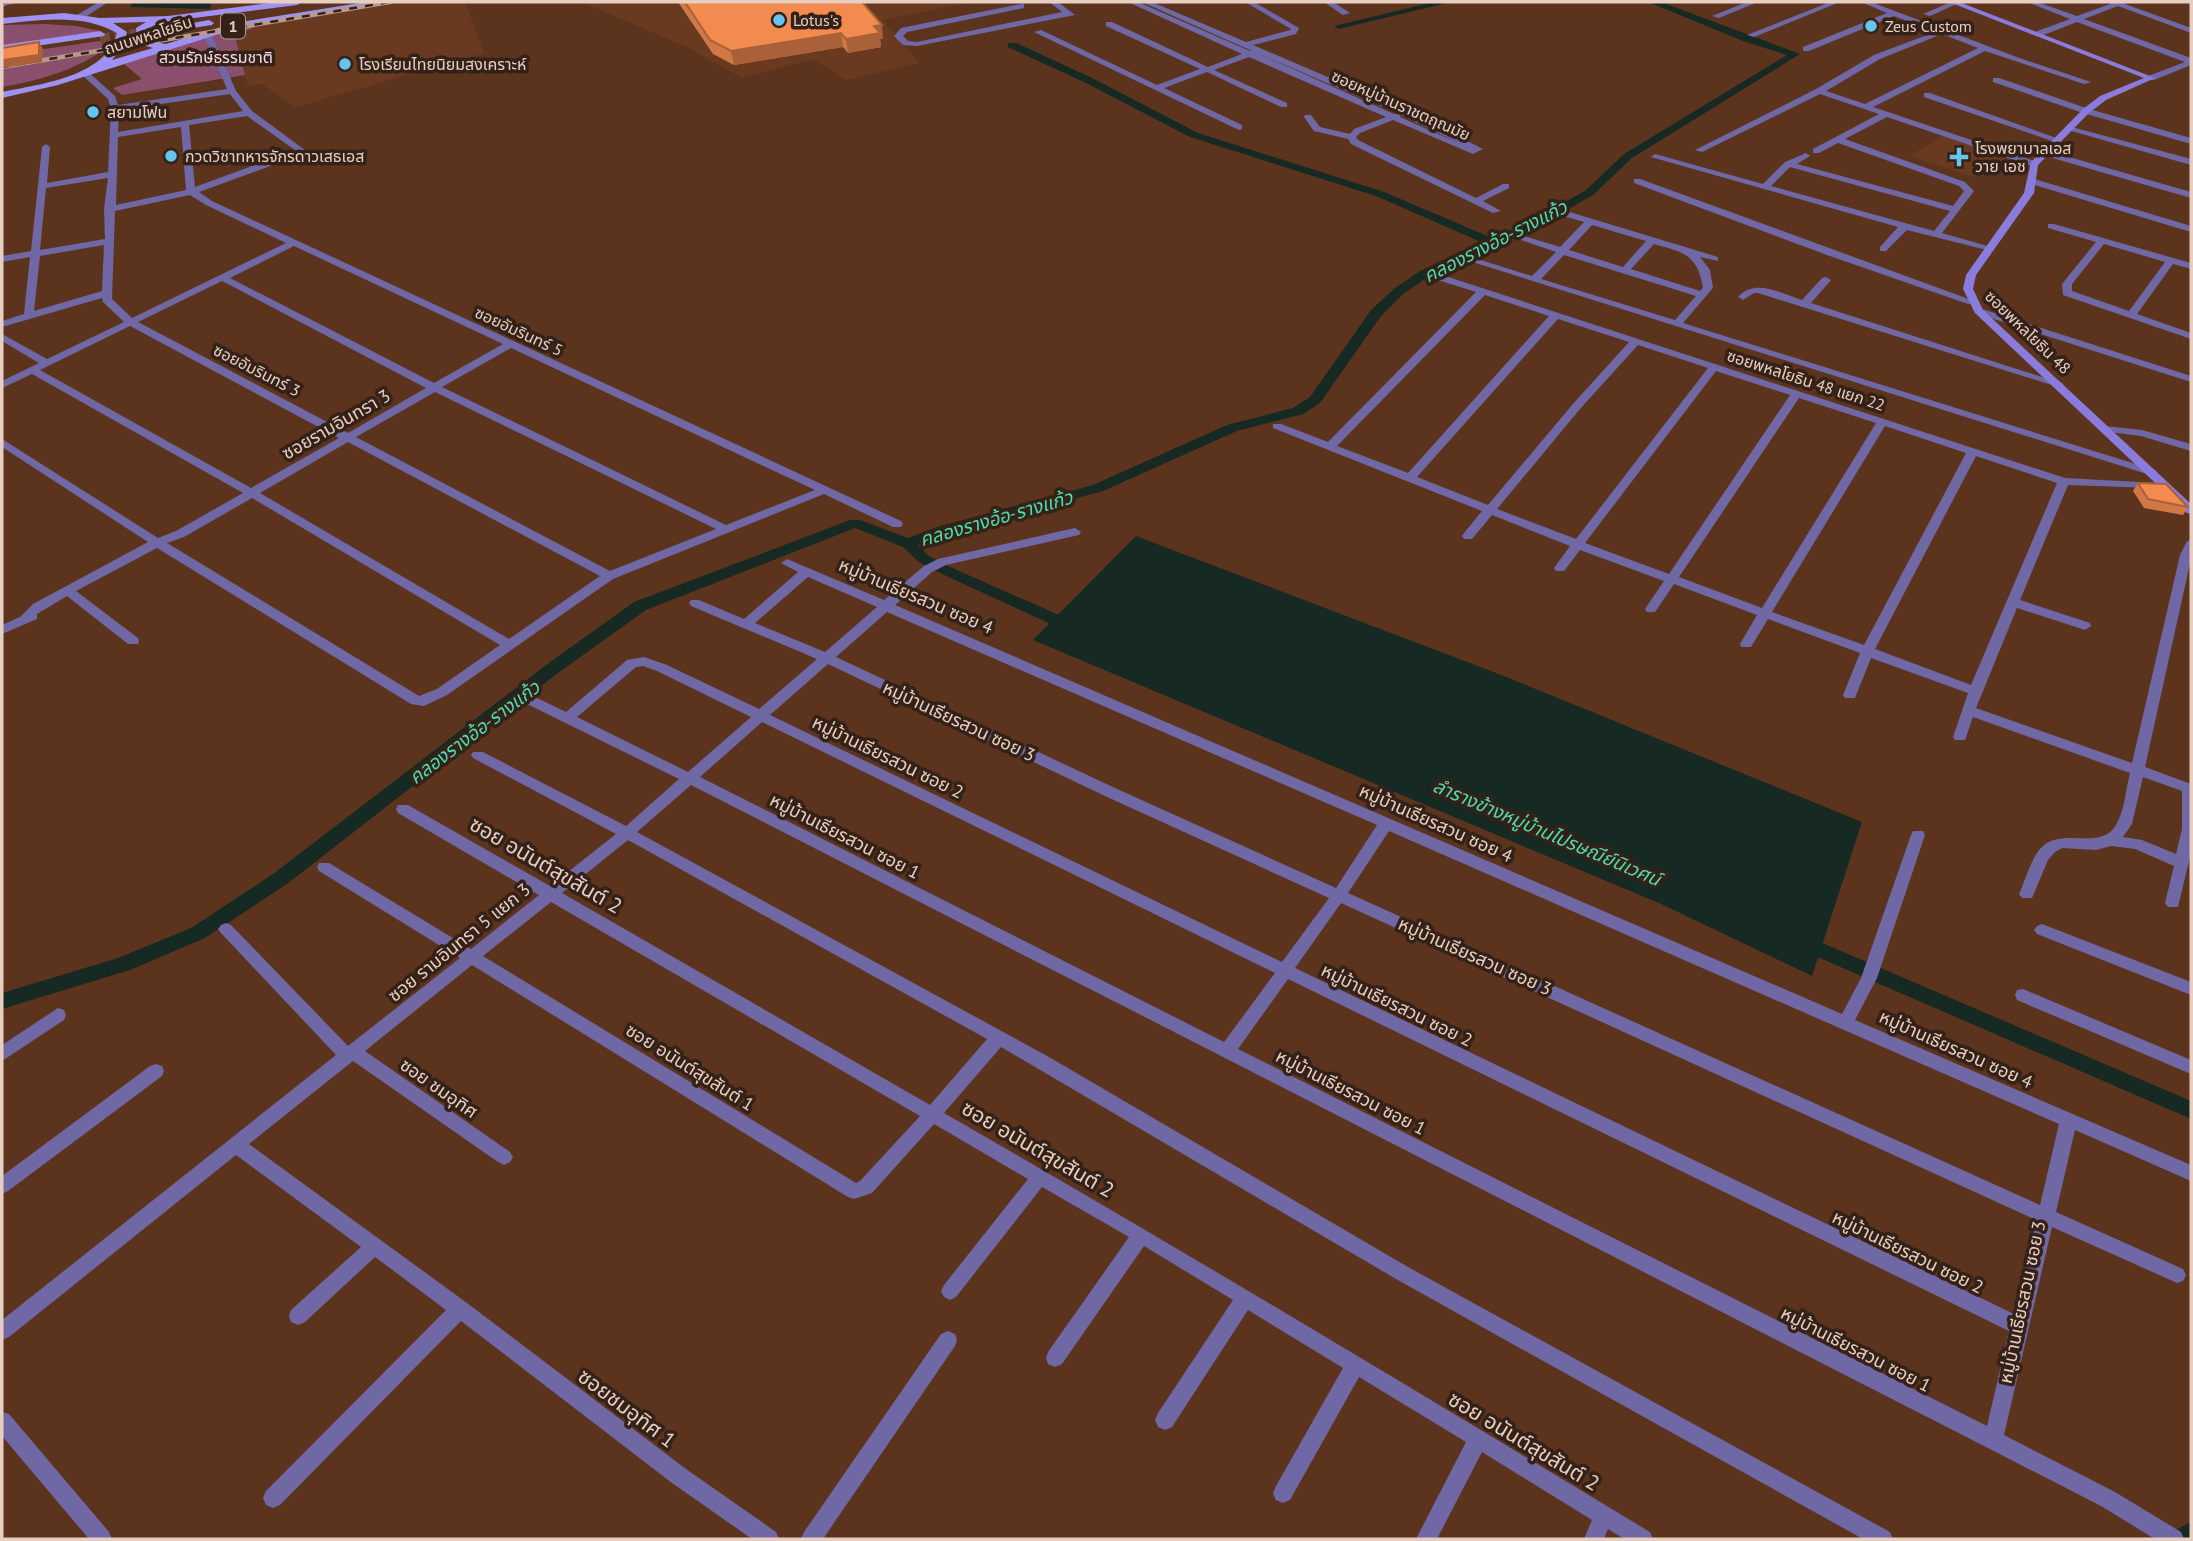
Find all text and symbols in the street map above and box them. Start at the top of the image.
place label: Lotus's [793,10,839,30]
street label: ถนนพหลโยธิน [101,11,195,59]
marker: Lotus's [771,12,787,28]
road number: 1 [221,14,245,38]
place label: Zeus Custom [1885,16,1972,36]
marker: Zeus Custom [1863,18,1879,34]
park label: สวนรักษ์ธรรมชาติ [159,47,273,67]
place label: โรงเรียนไทยนิยมสงเคราะห์ [359,54,527,74]
marker: โรงเรียนไทยนิยมสงเคราะห์ [337,56,353,72]
street label: ซอยหมู่บ้านราชตฤณมัย [1329,65,1473,145]
place label: สยามโฟน [107,102,167,122]
marker: สยามโฟน [85,104,101,120]
place label: โรงพยาบาลเอส วาย เอช [1975,138,2071,176]
place label: กวดวิชาทหารจักรดาวเสธเอส [185,146,364,166]
marker: โรงพยาบาลเอส วาย เอช [1949,147,1969,167]
marker: กวดวิชาทหารจักรดาวเสธเอส [163,148,179,164]
water label: คลองรางอ้อ-รางแก้ว [1419,194,1571,288]
street label: ซอยพหลโยธิน 48 [1981,286,2075,378]
street label: ซอยอัมรินทร์ 5 [472,302,566,360]
street label: ซอยอัมรินทร์ 3 [210,340,304,400]
street label: ซอยพหลโยธิน 48 แยก 22 [1724,345,1888,415]
street label: ซอยรามอินทรา 3 [278,384,394,464]
water label: คลองรางอ้อ-รางแก้ว [917,485,1076,551]
street label: หมู่บ้านเธียรสวน ซอย 4 [835,553,997,640]
water label: คลองรางอ้อ-รางแก้ว [404,675,545,789]
street label: หมู่บ้านเธียรสวน ซอย 3 [879,676,1039,767]
street label: หมู่บ้านเธียรสวน ซอย 2 [808,710,968,805]
water label: ลำรางข้างหมู่บ้านไปรษณีย์นิเวศน์ [1429,773,1668,893]
street label: หมู่บ้านเธียรสวน ซอย 4 [1355,779,1517,868]
street label: หมู่บ้านเธียรสวน ซอย 1 [766,788,924,885]
street label: ซอย อนันต์สุขสันต์ 2 [465,810,627,920]
street label: ซอย รามอินทรา 5 แยก 3 [383,877,535,1007]
street label: หมู่บ้านเธียรสวน ซอย 3 [1394,912,1555,1001]
street label: หมู่บ้านเธียรสวน ซอย 2 [1317,958,1477,1053]
street label: หมู่บ้านเธียรสวน ซอย 4 [1875,1005,2037,1094]
street label: ซอย อนันต์สุขสันต์ 1 [621,1018,759,1116]
street label: หมู่บ้านเธียรสวน ซอย 1 [1272,1044,1430,1141]
street label: ซอย ชมอุทิศ [396,1053,482,1123]
street label: ซอย อนันต์สุขสันต์ 2 [957,1094,1119,1204]
street label: หมู่บ้านเธียรสวน ซอย 2 [1828,1205,1988,1300]
street label: หมู่บ้านเธียรสวน ซอย 3 [1994,1219,2051,1386]
street label: หมู่บ้านเธียรสวน ซอย 1 [1777,1301,1935,1398]
street label: ซอยชมอุทิศ 1 [573,1362,681,1454]
street label: ซอย อนันต์สุขสันต์ 2 [1443,1385,1605,1497]

